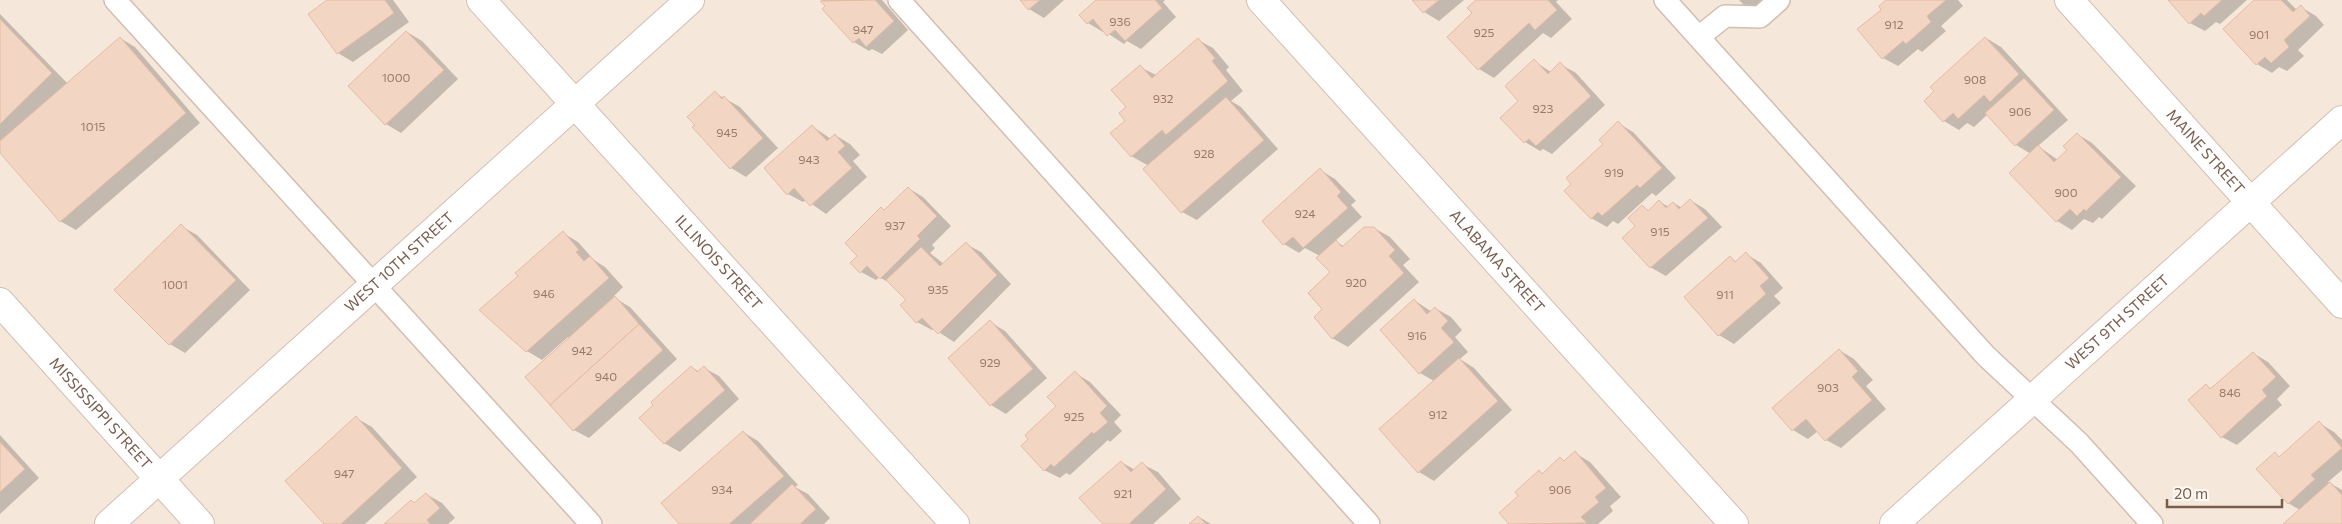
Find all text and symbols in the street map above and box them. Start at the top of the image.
house number: 936 [1109,14,1131,28]
house number: 912 [1884,17,1904,31]
house number: 947 [853,22,873,36]
house number: 925 [1474,25,1494,39]
house number: 901 [2249,27,2269,41]
house number: 1000 [382,70,410,84]
house number: 908 [1964,72,1986,86]
house number: 932 [1153,91,1174,105]
house number: 923 [1533,101,1554,115]
house number: 906 [2009,104,2031,118]
street label: MAINE STREET [2163,105,2249,197]
house number: 1015 [81,119,106,133]
house number: 945 [716,125,738,139]
house number: 928 [1193,146,1215,160]
house number: 943 [798,152,820,166]
house number: 919 [1604,165,1624,179]
house number: 900 [2055,185,2078,199]
street label: ALABAMA STREET [1446,205,1549,316]
house number: 924 [1295,206,1315,220]
street label: WEST 10TH STREET [340,207,457,315]
street label: ILLINOIS STREET [672,211,767,313]
house number: 937 [885,218,905,232]
house number: 915 [1650,224,1670,238]
street label: WEST 9TH STREET [2061,270,2173,373]
house number: 920 [1345,275,1367,289]
house number: 1001 [162,277,188,291]
house number: 935 [928,282,949,296]
house number: 946 [533,286,555,300]
house number: 911 [1716,287,1734,301]
house number: 916 [1407,328,1427,342]
house number: 942 [572,343,593,357]
street label: MISSISSIPPI STREET [46,353,156,473]
house number: 929 [979,355,1001,369]
house number: 940 [595,369,617,383]
house number: 903 [1817,380,1839,394]
house number: 846 [2219,385,2241,399]
house number: 912 [1428,407,1448,421]
house number: 925 [1064,409,1084,423]
house number: 947 [334,466,354,480]
scale bar [2167,476,2282,508]
house number: 934 [711,482,733,496]
house number: 906 [1549,482,1571,496]
text: 20 m [2174,484,2208,502]
house number: 921 [1113,486,1133,500]

